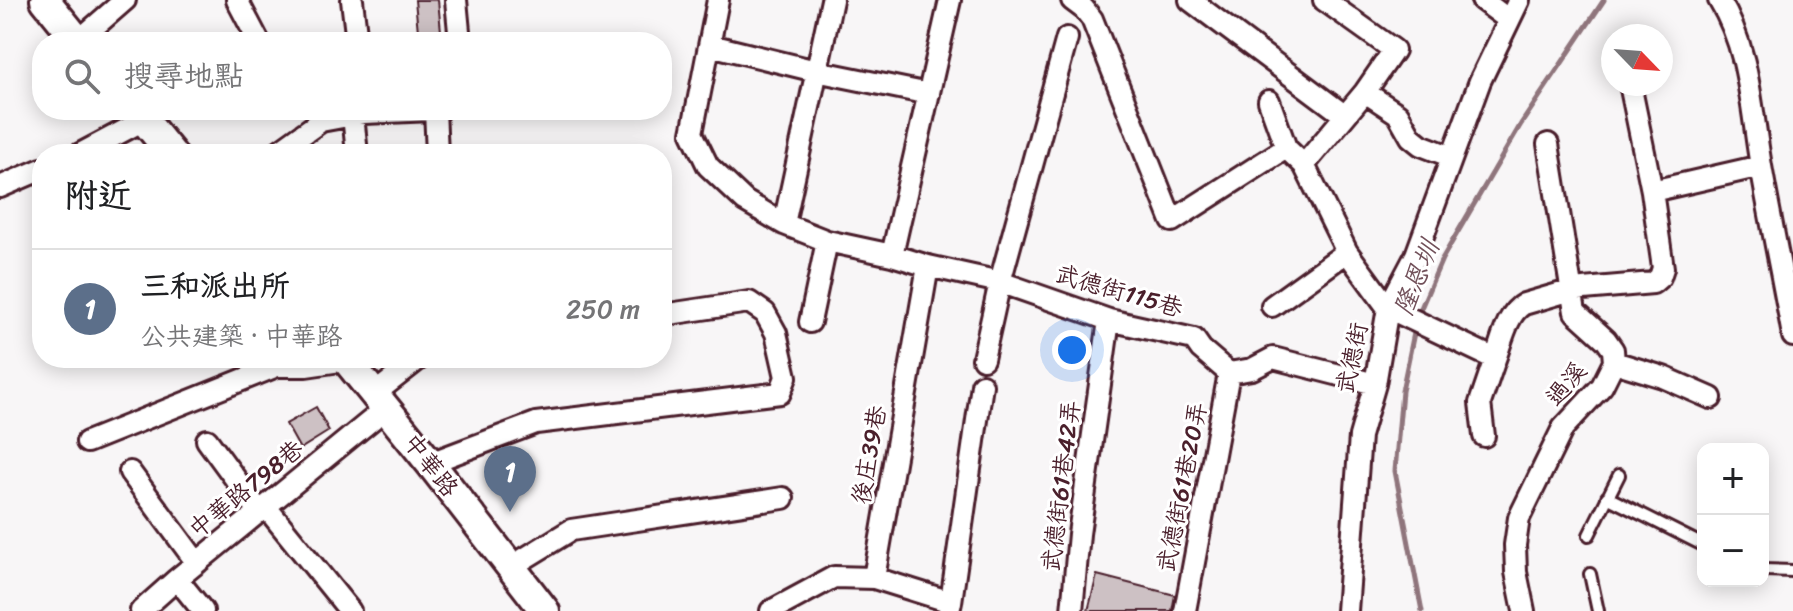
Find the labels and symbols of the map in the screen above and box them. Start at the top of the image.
north arrow [1601,24,1673,96]
water label: 隆恩圳 [1380,230,1453,323]
street label: 武德街115巷 [1050,253,1188,329]
street label: 武德街 [1324,318,1380,398]
your location [1052,330,1092,370]
street label: 過溪 [1534,352,1598,416]
street label: 武德街61巷42弄 [1030,398,1092,574]
street label: 武德街61巷20弄 [1145,398,1219,576]
street label: 後庄39巷 [840,402,898,508]
street label: 中華路 [392,424,470,506]
street label: 中華路798巷 [179,429,313,549]
pin: 1 [484,446,536,512]

